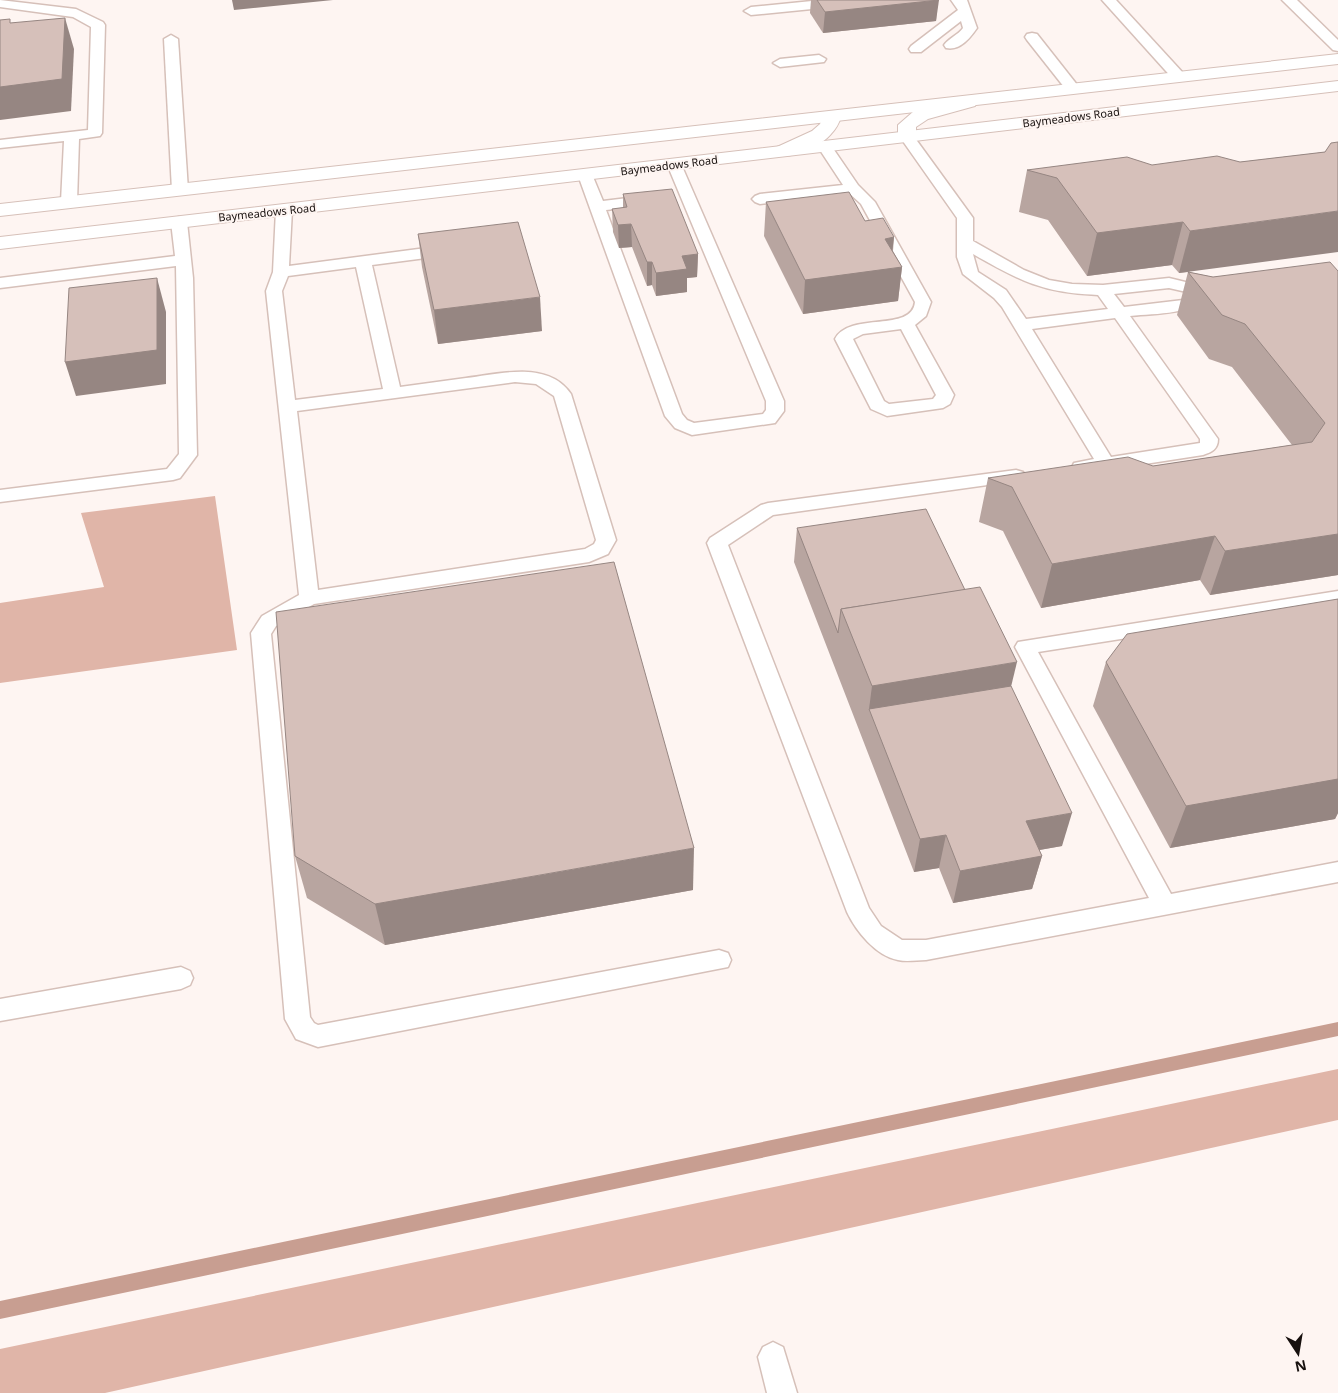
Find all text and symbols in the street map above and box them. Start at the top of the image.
street label: Baymeadows Road [1021,104,1121,130]
street label: Baymeadows Road [619,152,719,178]
street label: Baymeadows Road [217,199,317,225]
north arrow [1273,1328,1323,1378]
text: N [1293,1356,1308,1377]

